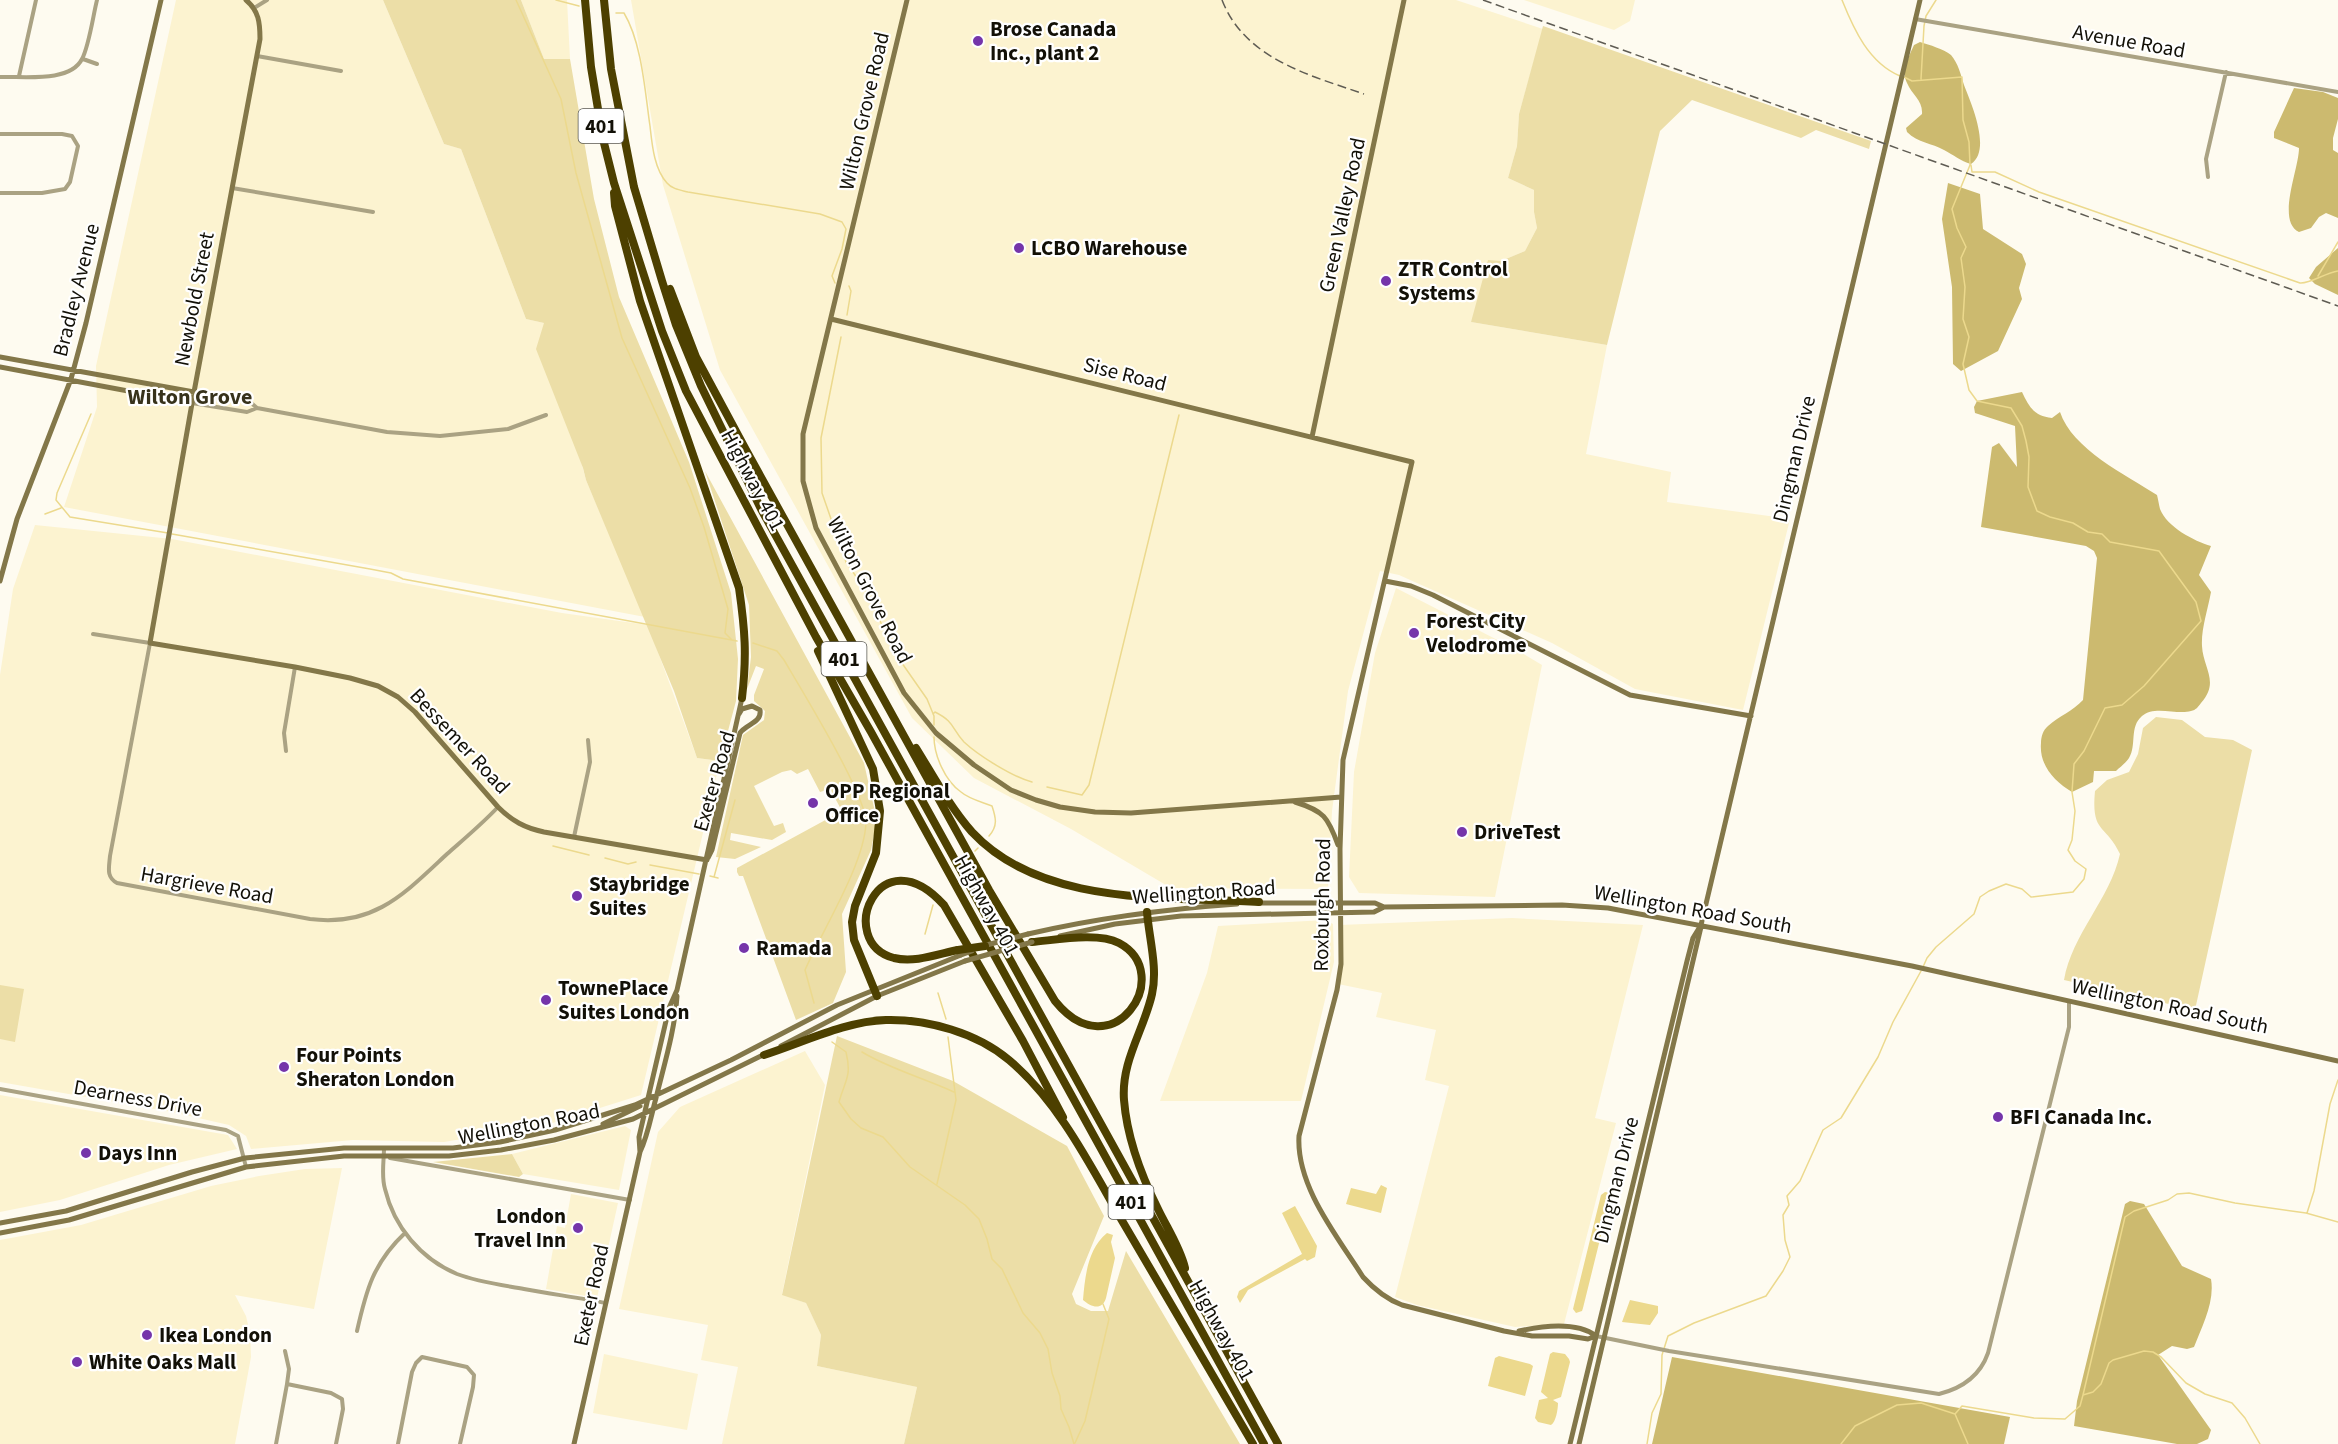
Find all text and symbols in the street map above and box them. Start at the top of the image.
place label: Brose Canada Inc., plant 2 [990,14,1116,68]
street label: Avenue Road [2070,16,2188,66]
street label: Wilton Grove Road [831,29,897,193]
marker: Brose Canada Inc., plant 2 [971,34,985,48]
road number: 401 [578,109,624,143]
street label: Green Valley Road [1311,135,1373,295]
street label: Bradley Avenue [45,220,107,360]
street label: Newbold Street [166,229,222,369]
place label: LCBO Warehouse [1031,233,1187,263]
marker: LCBO Warehouse [1012,241,1026,255]
place label: ZTR Control Systems [1398,254,1508,308]
marker: ZTR Control Systems [1379,274,1393,288]
street label: Sise Road [1080,349,1170,399]
district label: Wilton Grove [128,381,252,413]
street label: Dingman Drive [1765,393,1823,525]
street label: Highway 401 [714,424,792,536]
street label: Wilton Grove Road [820,511,920,669]
place label: Forest City Velodrome [1425,606,1527,660]
marker: Forest City Velodrome [1407,626,1421,640]
road number: 401 [822,642,866,676]
street label: Bessemer Road [403,681,517,801]
street label: Exeter Road [685,727,743,835]
place label: OPP Regional Office [825,776,950,830]
marker: OPP Regional Office [806,796,820,810]
place label: DriveTest [1474,817,1560,847]
marker: DriveTest [1455,825,1469,839]
street label: Roxburgh Road [1306,838,1338,972]
street label: Highway 401 [947,849,1027,961]
street label: Hargrieve Road [138,859,276,911]
place label: Staybridge Suites [589,869,690,923]
street label: Wellington Road [1131,872,1277,912]
street label: Wellington Road South [1592,877,1794,941]
marker: Staybridge Suites [570,889,584,903]
place label: Ramada [756,933,832,963]
marker: Ramada [737,941,751,955]
street label: Wellington Road South [2069,970,2271,1042]
place label: TownePlace Suites London [558,973,689,1027]
marker: TownePlace Suites London [539,993,553,1007]
place label: Four Points Sheraton London [296,1040,454,1094]
marker: Four Points Sheraton London [277,1060,291,1074]
street label: Dearness Drive [71,1072,205,1124]
street label: Wellington Road [456,1096,602,1152]
place label: BFI Canada Inc. [2010,1102,2152,1132]
marker: BFI Canada Inc. [1991,1110,2005,1124]
street label: Dingman Drive [1586,1114,1646,1246]
place label: Days Inn [98,1138,177,1168]
marker: Days Inn [79,1146,93,1160]
road number: 401 [1108,1185,1154,1219]
place label: London Travel Inn [474,1201,566,1255]
marker: London Travel Inn [571,1221,585,1235]
street label: Exeter Road [566,1241,616,1349]
street label: Highway 401 [1182,1274,1262,1386]
place label: Ikea London [159,1320,272,1350]
marker: Ikea London [140,1328,154,1342]
place label: White Oaks Mall [89,1347,236,1377]
marker: White Oaks Mall [70,1355,84,1369]

